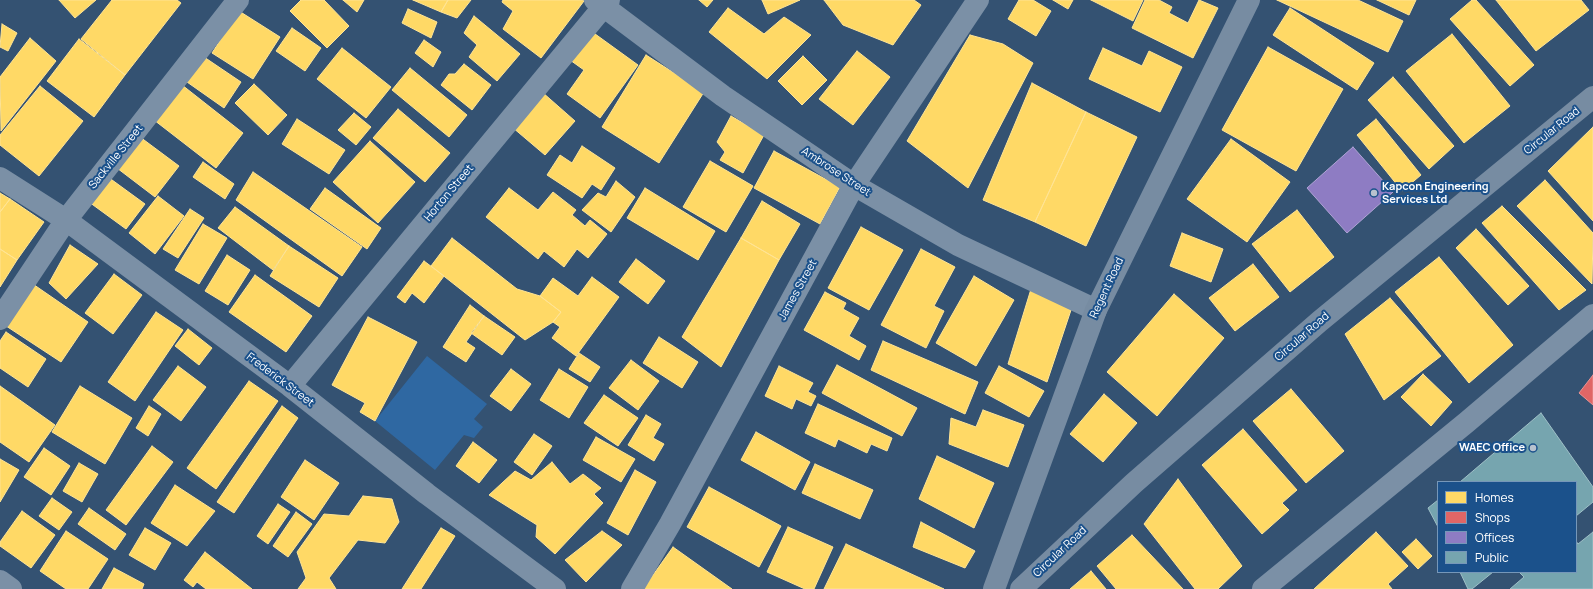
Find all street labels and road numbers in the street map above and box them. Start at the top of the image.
street label: Circular Road [1521,105,1583,157]
street label: Sackville Street [86,122,146,192]
street label: Ambrose Street [799,145,873,199]
street label: Horton Street [422,162,476,224]
street label: Regent Road [1087,256,1127,320]
street label: James Street [776,257,820,323]
street label: Circular Road [1272,310,1332,364]
street label: Frederick Street [244,350,316,410]
street label: Circular Road [1031,524,1089,580]

